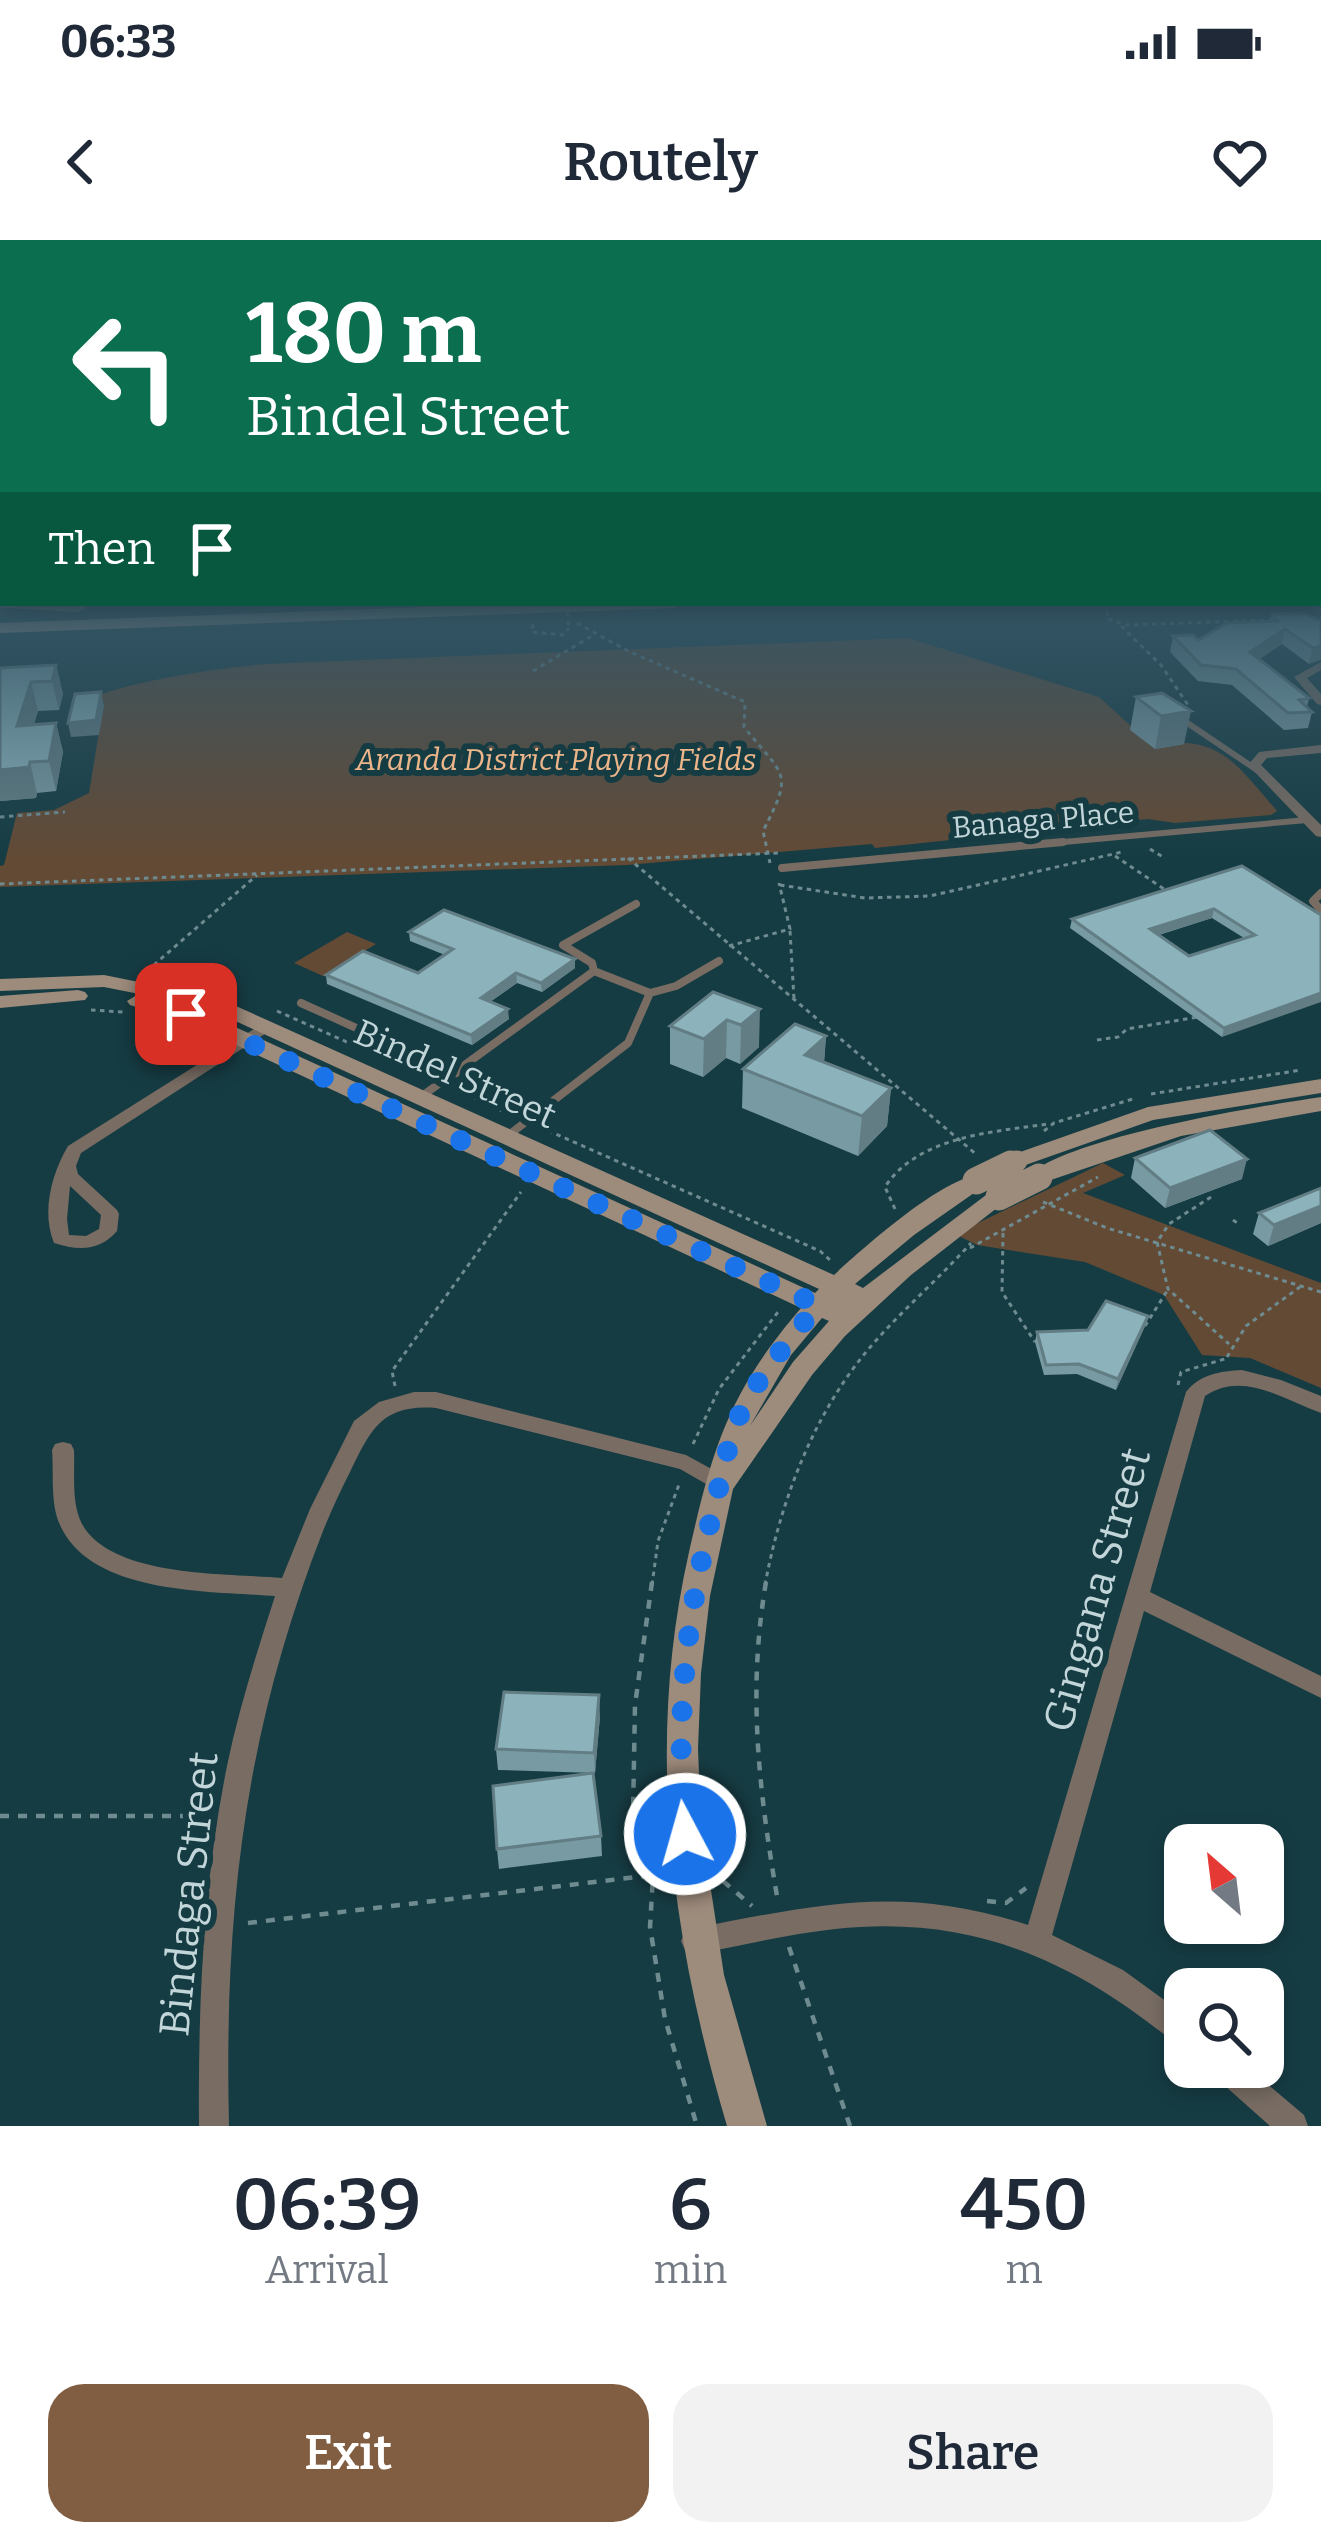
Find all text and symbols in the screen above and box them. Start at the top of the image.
text: 06:33 [60,15,177,69]
icon: back [48,129,114,195]
icon: heart [1207,129,1273,195]
text: Routely [563,130,758,194]
text: 180 m [246,283,481,384]
icon: left [48,288,204,444]
text: Bindel Street [246,385,570,449]
icon: arrive [179,516,245,582]
text: Then [48,522,155,576]
park label: Aranda District Playing Fields [354,742,756,778]
street label: Banaga Place [950,794,1136,846]
pin [135,963,237,1065]
icon: arrive [153,981,219,1047]
street label: Bindel Street [347,1010,563,1138]
street label: Gingana Street [1033,1442,1161,1738]
street label: Bindaga Street [149,1749,229,2039]
position arrow [622,1771,748,1897]
north arrow [1164,1824,1284,1944]
map controls [1164,1824,1284,2088]
button: search [1164,1968,1284,2088]
text: 06:39 [233,2162,421,2248]
text: 6 [669,2162,712,2248]
text: 450 [960,2162,1088,2248]
text: Arrival [265,2247,389,2293]
text: min [654,2247,727,2293]
text: m [1006,2247,1043,2293]
button: Exit [48,2384,649,2522]
button: Share [673,2384,1273,2522]

